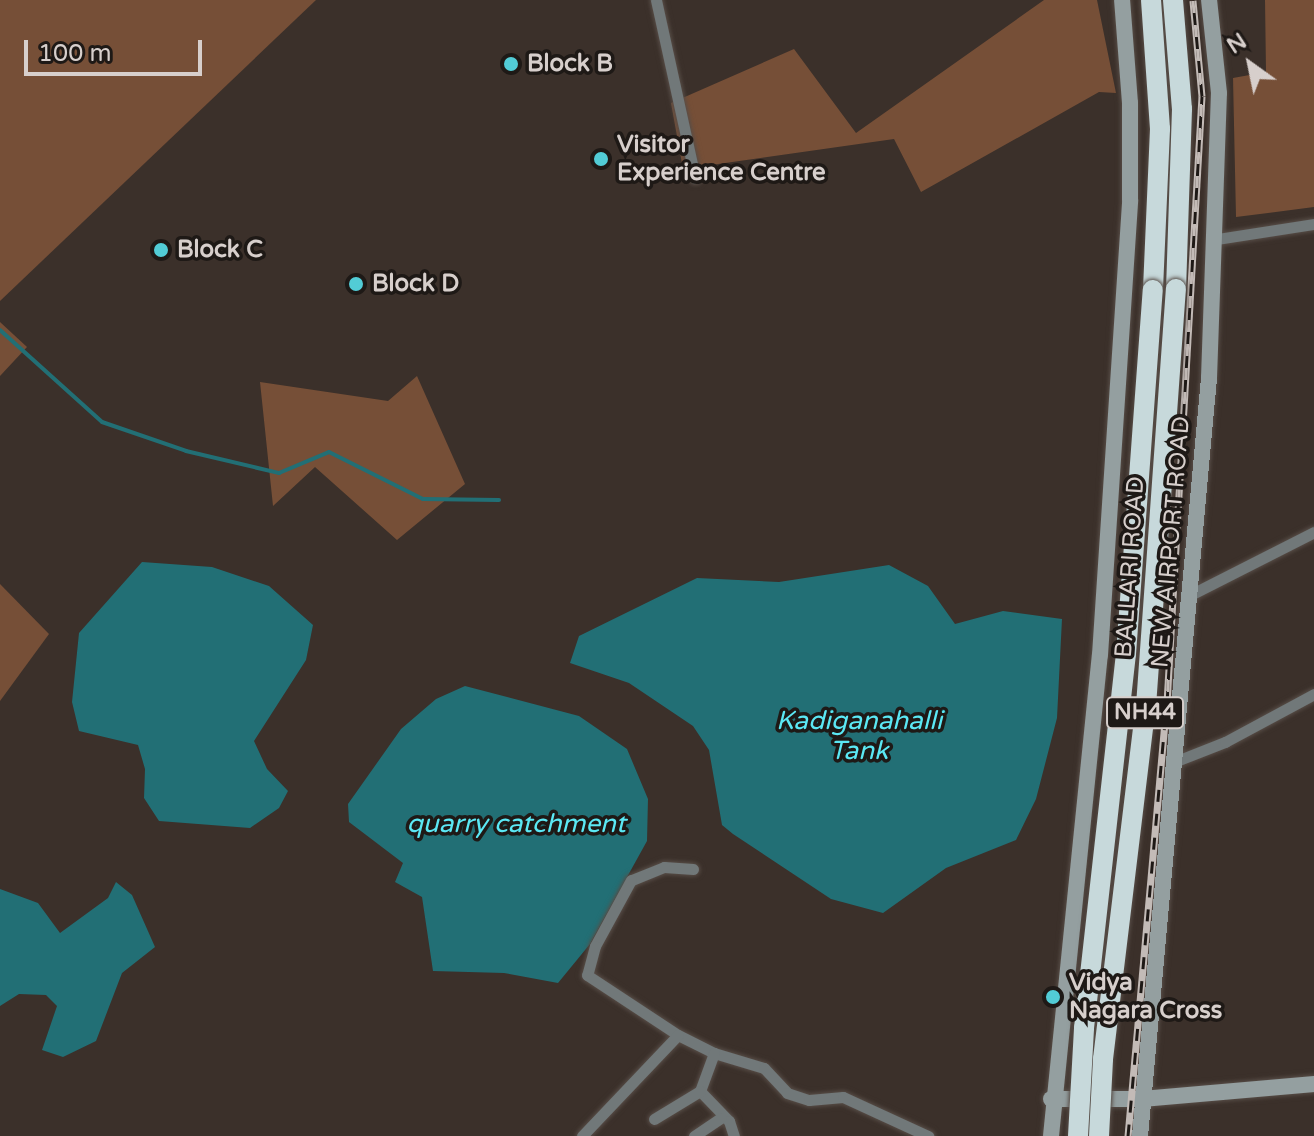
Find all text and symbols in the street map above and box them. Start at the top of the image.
scale bar [28,24,206,74]
north arrow [1210,24,1290,104]
text: N [1222,28,1251,60]
text: 100 m [38,39,112,68]
place label: Block B [527,50,613,78]
marker: Block B [502,55,520,73]
place label: Visitor Experience Centre [617,131,826,187]
marker: Visitor Experience Centre [592,150,610,168]
place label: Block C [177,236,263,264]
marker: Block C [152,241,170,259]
place label: Block D [372,270,459,298]
marker: Block D [347,275,365,293]
street label: NEW AIRPORT ROAD [1146,415,1196,669]
street label: BALLARI ROAD [1109,475,1151,659]
road number: NH44 [1105,695,1185,731]
water label: Kadiganahalli Tank [776,705,942,766]
water label: quarry catchment [406,808,626,840]
place label: Vidya Nagara Cross [1069,969,1222,1025]
marker: Vidya Nagara Cross [1044,988,1062,1006]

